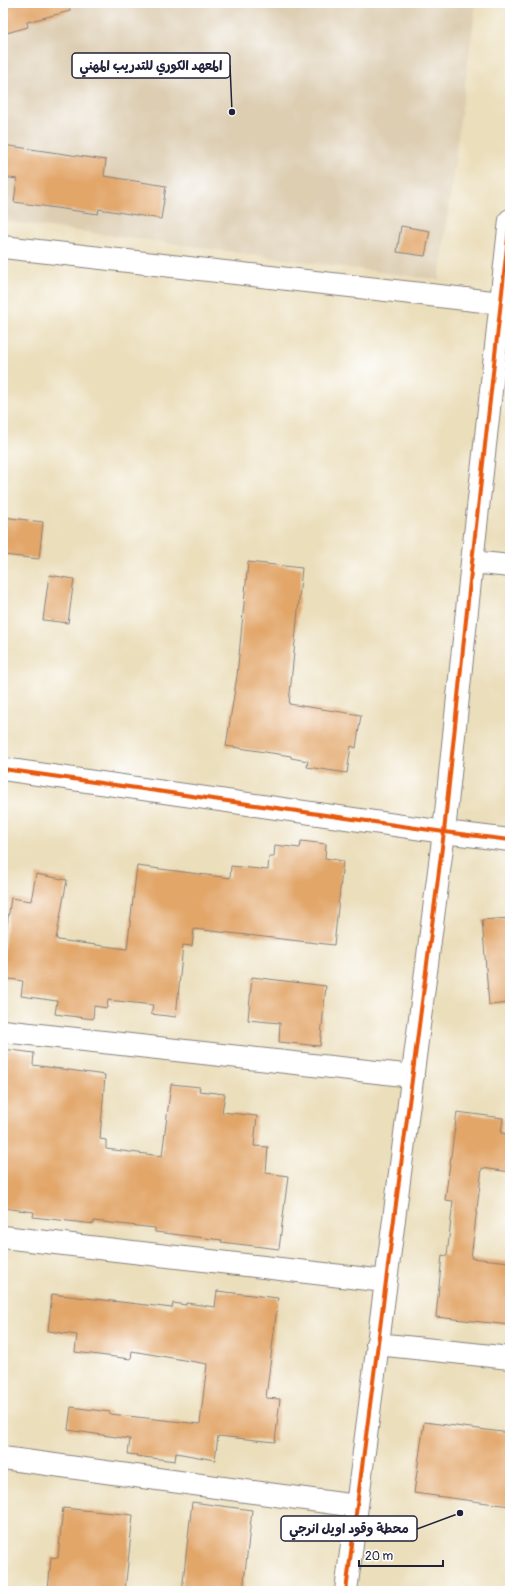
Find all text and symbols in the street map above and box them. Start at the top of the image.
callout: المعهد الكوري للتدريب المهني [72,53,230,78]
text: المعهد الكوري للتدريب المهني [80,58,222,78]
callout: محطة وقود اويل انرجي [281,1516,417,1541]
text: محطة وقود اويل انرجي [289,1521,409,1541]
scale bar [359,1542,443,1568]
text: 20 m [365,1549,394,1564]

